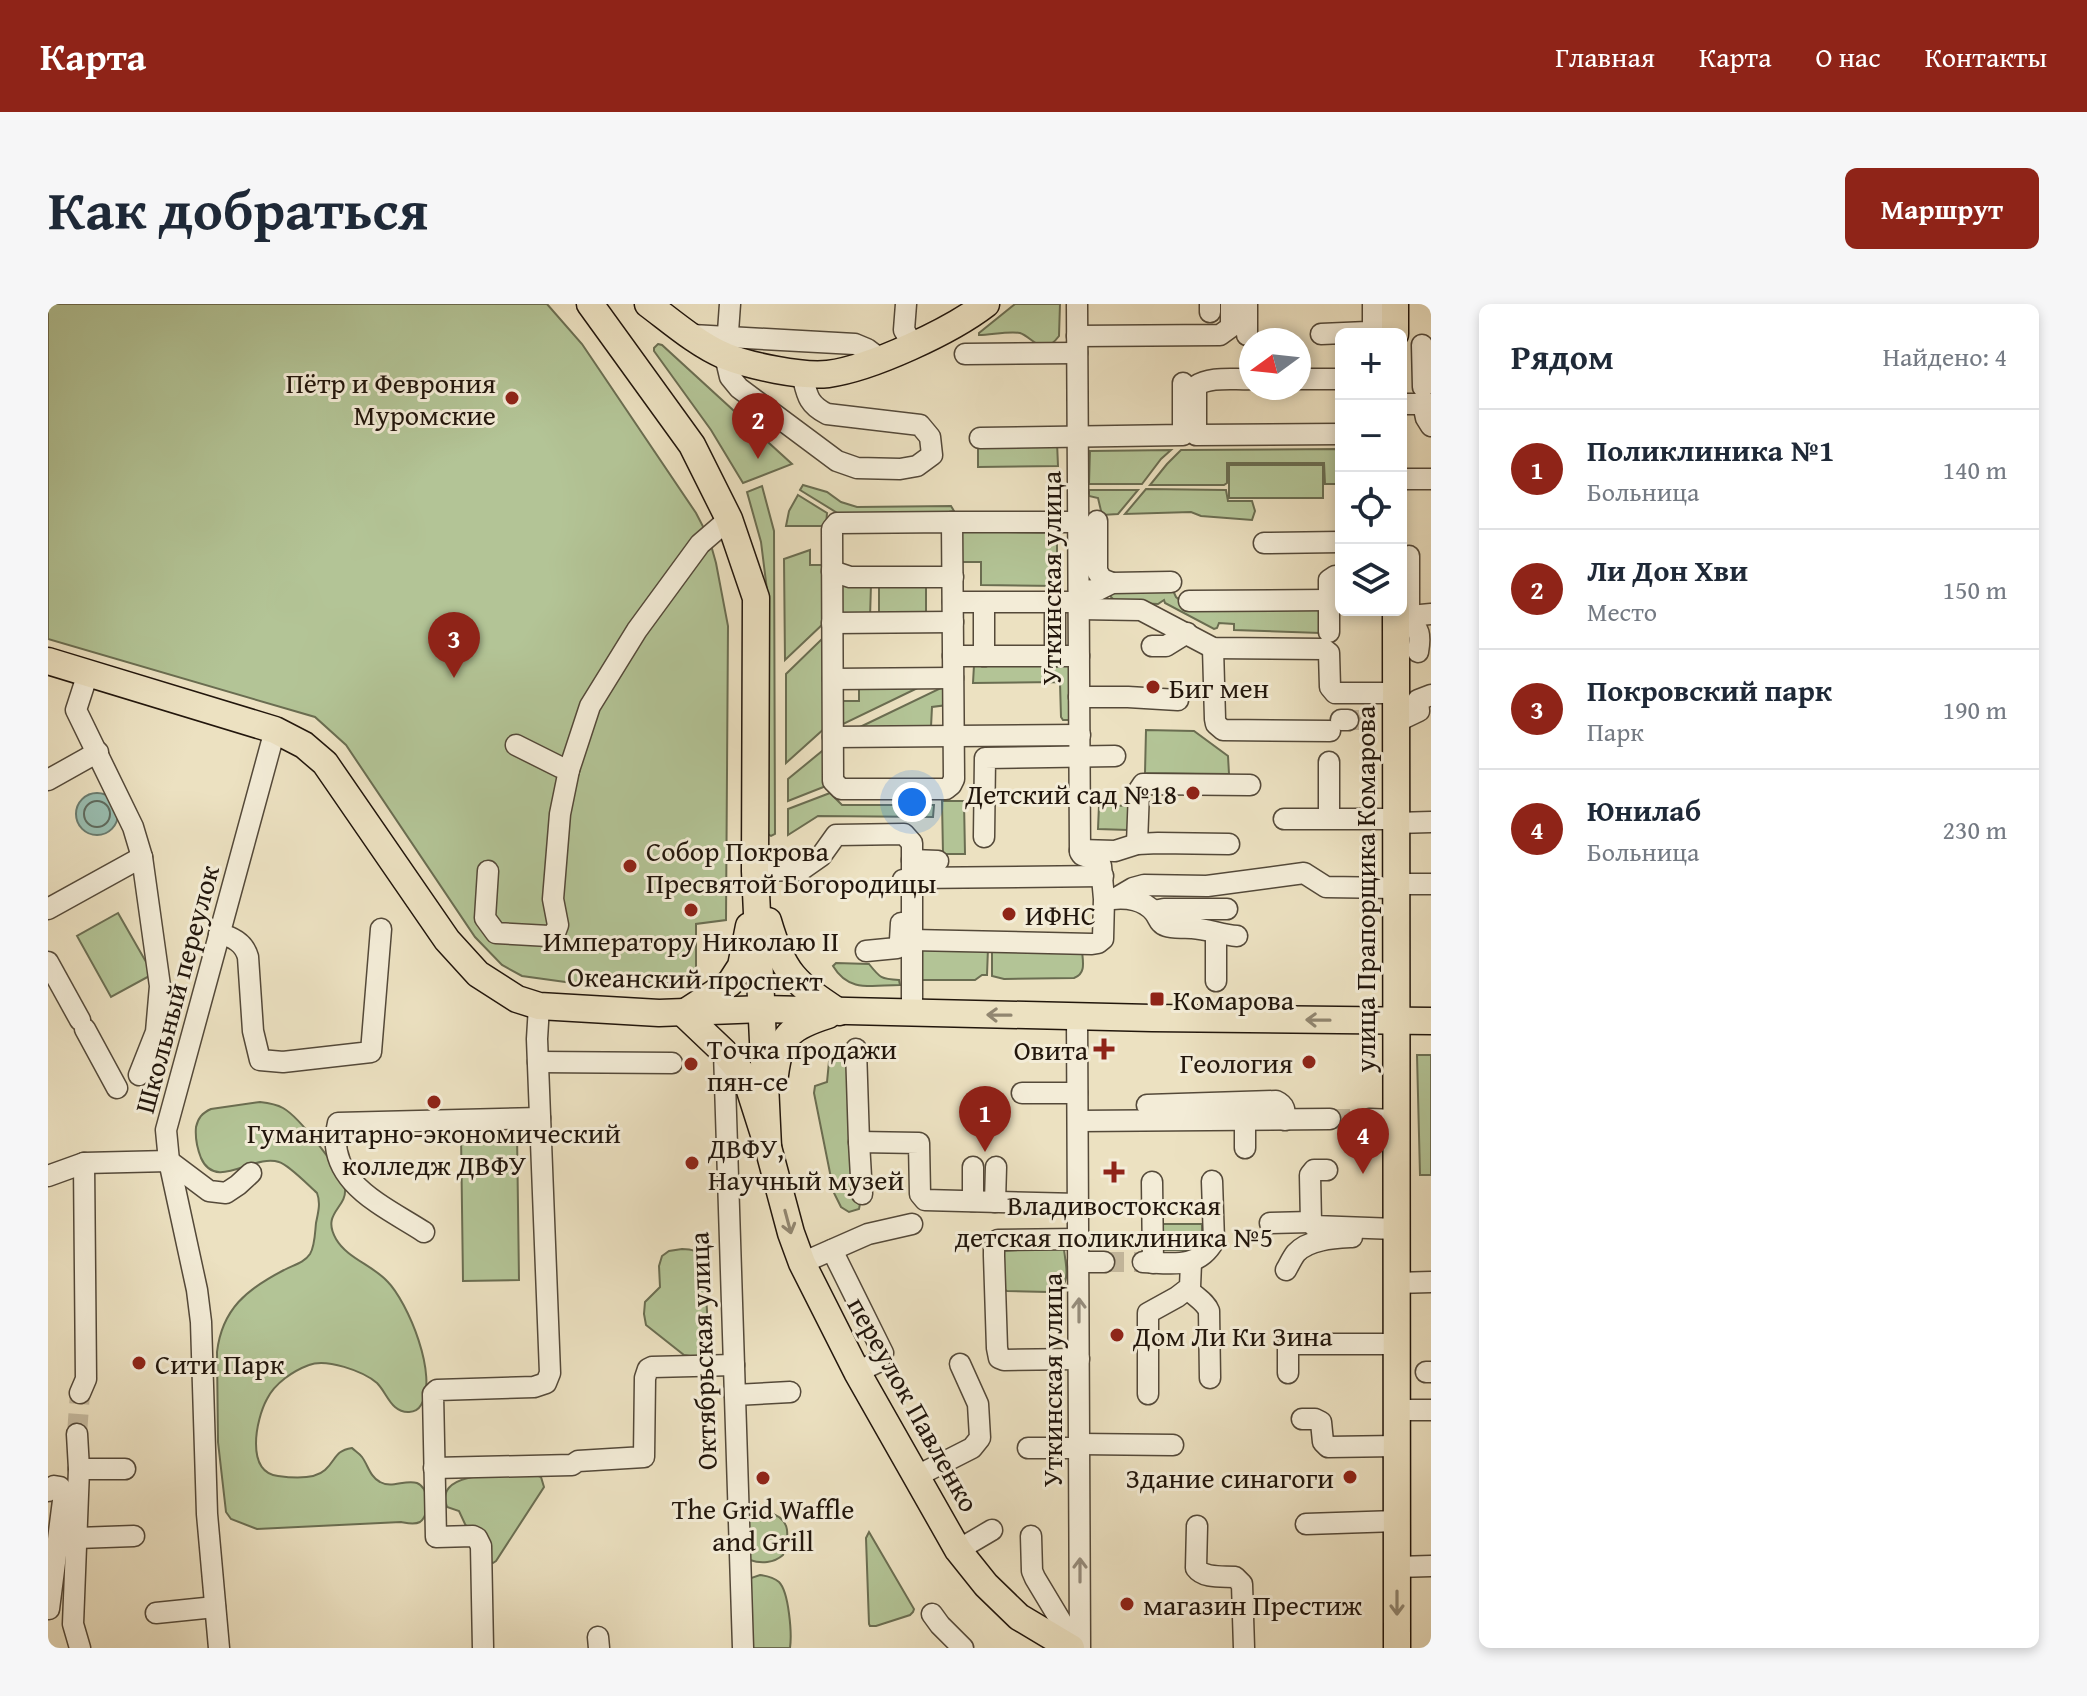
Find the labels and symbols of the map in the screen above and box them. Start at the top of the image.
north arrow [1239,328,1311,400]
place label: Пётр и Феврония Муромские [286,362,496,435]
marker: Пётр и Феврония Муромские [503,389,521,407]
pin: 2 [732,393,784,459]
street label: Уткинская улица [1030,470,1071,685]
pin: 3 [428,612,480,678]
place label: Биг мен [1169,667,1269,708]
marker: Биг мен [1144,678,1162,696]
street label: улица Прапорщика Комарова [1344,705,1385,1074]
place label: Детский сад №18 [964,773,1177,814]
your location [892,782,932,822]
marker: Детский сад №18 [1184,784,1202,802]
place label: Собор Покрова Пресвятой Богородицы [646,830,936,903]
marker: Собор Покрова Пресвятой Богородицы [621,857,639,875]
street label: Школьный переулок [123,860,229,1118]
place label: ИФНС [1025,894,1096,935]
marker: Императору Николаю II [682,901,700,919]
marker: ИФНС [1000,905,1018,923]
place label: Императору Николаю II [543,920,839,961]
street label: Океанский проспект [567,955,824,1001]
place label: Комарова [1173,979,1295,1020]
marker: Комарова [1148,990,1166,1008]
one-way arrow [986,1007,1013,1022]
one-way arrow [1305,1012,1332,1027]
place label: Точка продажи пян-се [707,1028,897,1101]
place label: Овита [1014,1029,1089,1070]
marker: Овита [1095,1040,1113,1058]
place label: Геология [1180,1042,1293,1083]
marker: Геология [1300,1053,1318,1071]
marker: Точка продажи пян-се [682,1055,700,1073]
pin: 1 [959,1086,1011,1152]
marker: Гуманитарно-экономический колледж ДВФУ [425,1093,443,1111]
pin: 4 [1337,1108,1389,1174]
place label: Гуманитарно-экономический колледж ДВФУ [247,1112,621,1185]
place label: ДВФУ, Научный музей [707,1127,904,1200]
marker: ДВФУ, Научный музей [683,1154,701,1172]
marker: Владивостокская детская поликлиника №5 [1103,1161,1125,1183]
place label: Владивостокская детская поликлиника №5 [955,1184,1273,1257]
one-way arrow [781,1209,796,1235]
street label: Октябрьская улица [677,1231,727,1471]
street label: Уткинская улица [1031,1272,1072,1487]
street label: переулок Павленко [838,1289,990,1519]
one-way arrow [1071,1297,1087,1324]
place label: Дом Ли Ки Зина [1132,1315,1333,1356]
marker: Дом Ли Ки Зина [1108,1326,1126,1344]
place label: Сити Парк [155,1343,285,1384]
marker: Сити Парк [130,1354,148,1372]
place label: Здание синагоги [1126,1457,1334,1498]
marker: Здание синагоги [1341,1468,1359,1486]
marker: The Grid Waffle and Grill [754,1469,772,1487]
place label: The Grid Waffle and Grill [672,1488,854,1561]
one-way arrow [1072,1557,1088,1584]
place label: магазин Престиж [1143,1584,1363,1625]
one-way arrow [1389,1589,1405,1616]
marker: магазин Престиж [1118,1595,1136,1613]

